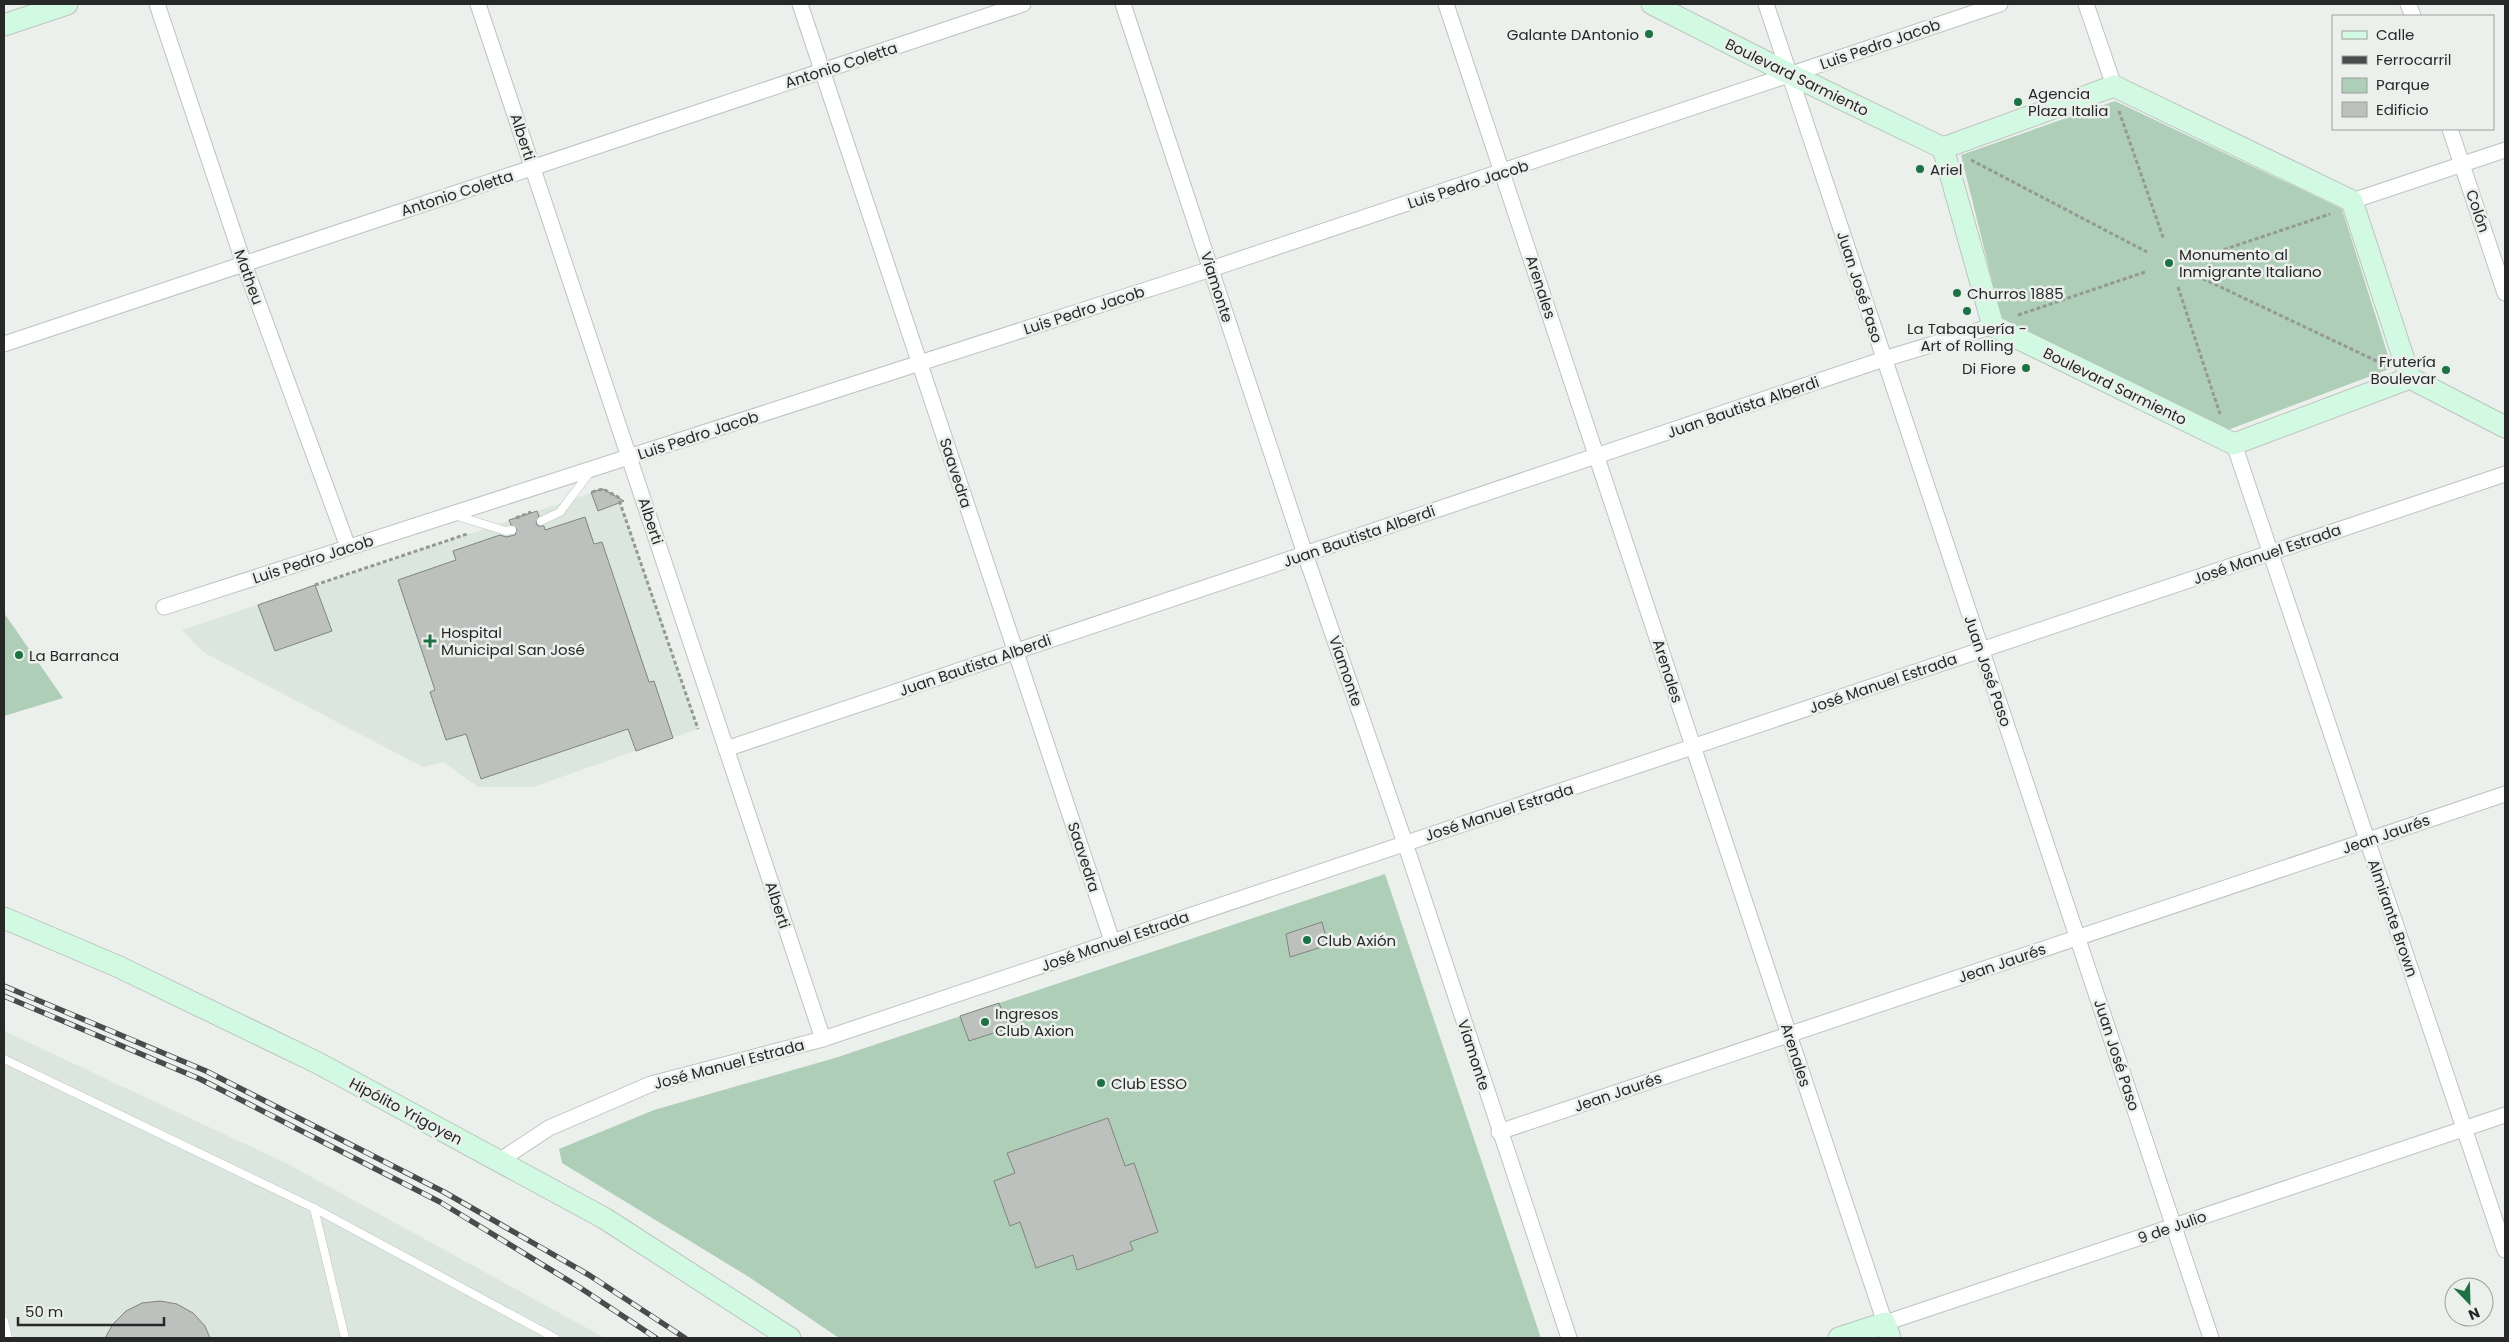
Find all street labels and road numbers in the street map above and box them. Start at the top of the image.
street label: Luis Pedro Jacob [1817,14,1943,74]
street label: Boulevard Sarmiento [1722,33,1872,121]
street label: Antonio Coletta [782,37,900,93]
street label: Alberti [506,111,540,163]
street label: Luis Pedro Jacob [1405,155,1531,213]
street label: Antonio Coletta [398,165,516,221]
street label: Colón [2461,187,2495,235]
street label: Juan José Paso [1832,228,1888,346]
street label: Matheu [229,247,269,307]
street label: Viamonte [1196,249,1238,325]
street label: Arenales [1521,253,1561,322]
street label: Luis Pedro Jacob [1021,281,1147,339]
street label: Boulevard Sarmiento [2040,342,2190,430]
street label: Juan Bautista Alberdi [1664,371,1822,443]
street label: Luis Pedro Jacob [635,406,761,464]
street label: Saavedra [935,435,977,511]
street label: Alberti [634,495,668,547]
street label: Juan Bautista Alberdi [1280,500,1438,572]
street label: José Manuel Estrada [2190,519,2344,589]
street label: Luis Pedro Jacob [250,530,376,588]
street label: Juan José Paso [1959,613,2017,729]
street label: Juan Bautista Alberdi [896,629,1054,701]
street label: Viamonte [1324,633,1368,709]
street label: Arenales [1648,637,1688,706]
street label: José Manuel Estrada [1806,648,1960,718]
street label: José Manuel Estrada [1422,778,1576,846]
street label: Jean Jaurés [2339,809,2433,859]
street label: Saavedra [1063,819,1105,895]
street label: Almirante Brown [2363,856,2423,980]
street label: Alberti [761,879,795,931]
street label: José Manuel Estrada [1038,906,1192,976]
street label: Jean Jaurés [1955,938,2049,988]
street label: Juan José Paso [2089,996,2145,1114]
street label: Viamonte [1453,1017,1495,1093]
street label: Arenales [1776,1021,1816,1090]
street label: José Manuel Estrada [651,1034,807,1094]
street label: Jean Jaurés [1571,1067,1665,1117]
street label: Hipólito Yrigoyen [346,1072,466,1150]
street label: 9 de Julio [2135,1205,2209,1249]

